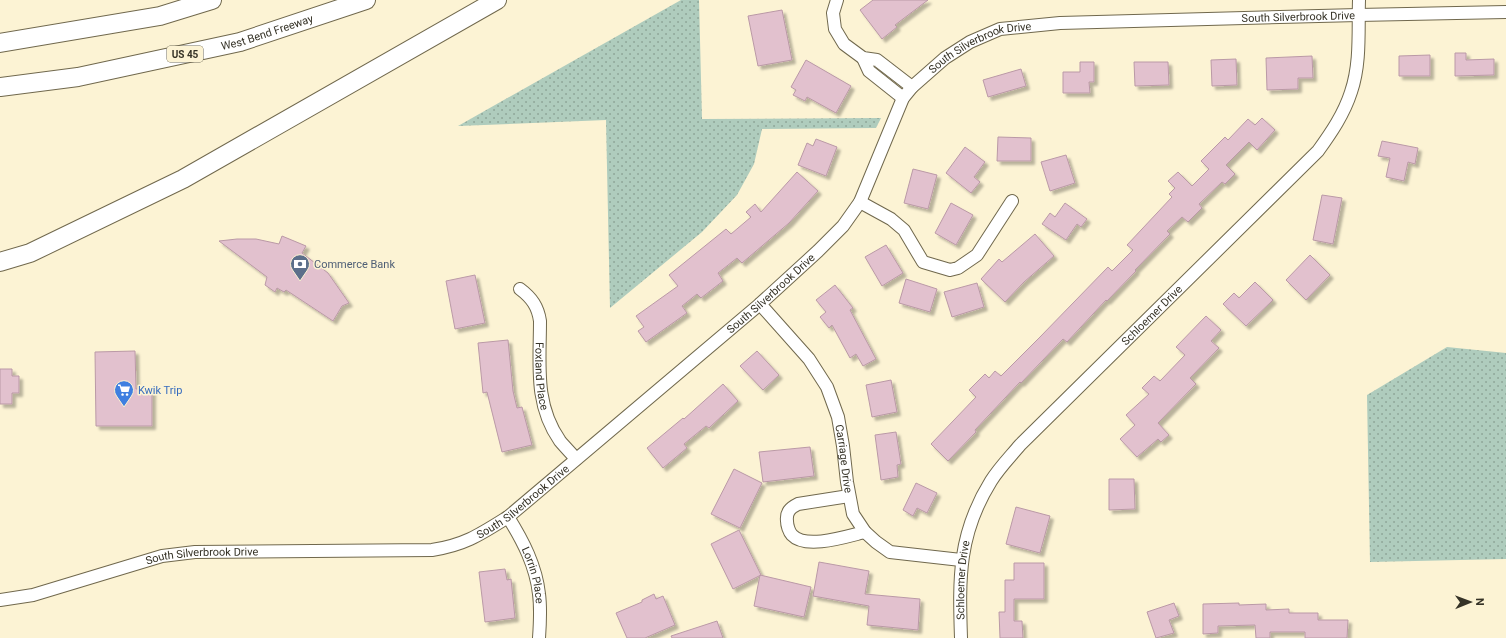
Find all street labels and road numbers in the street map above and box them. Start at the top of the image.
street label: South Silverbrook Drive [1241,9,1355,25]
street label: West Bend Freeway [220,12,316,53]
street label: South Silverbrook Drive [926,20,1032,76]
road number: US 45 [167,46,203,62]
street label: South Silverbrook Drive [724,251,818,336]
street label: Schloemer Drive [1119,283,1185,348]
street label: Foxland Place [532,342,551,412]
street label: Carriage Drive [832,424,855,494]
street label: South Silverbrook Drive [474,462,572,542]
street label: Schloemer Drive [954,539,973,620]
street label: South Silverbrook Drive [144,545,259,568]
street label: Lorrin Place [519,545,546,604]

